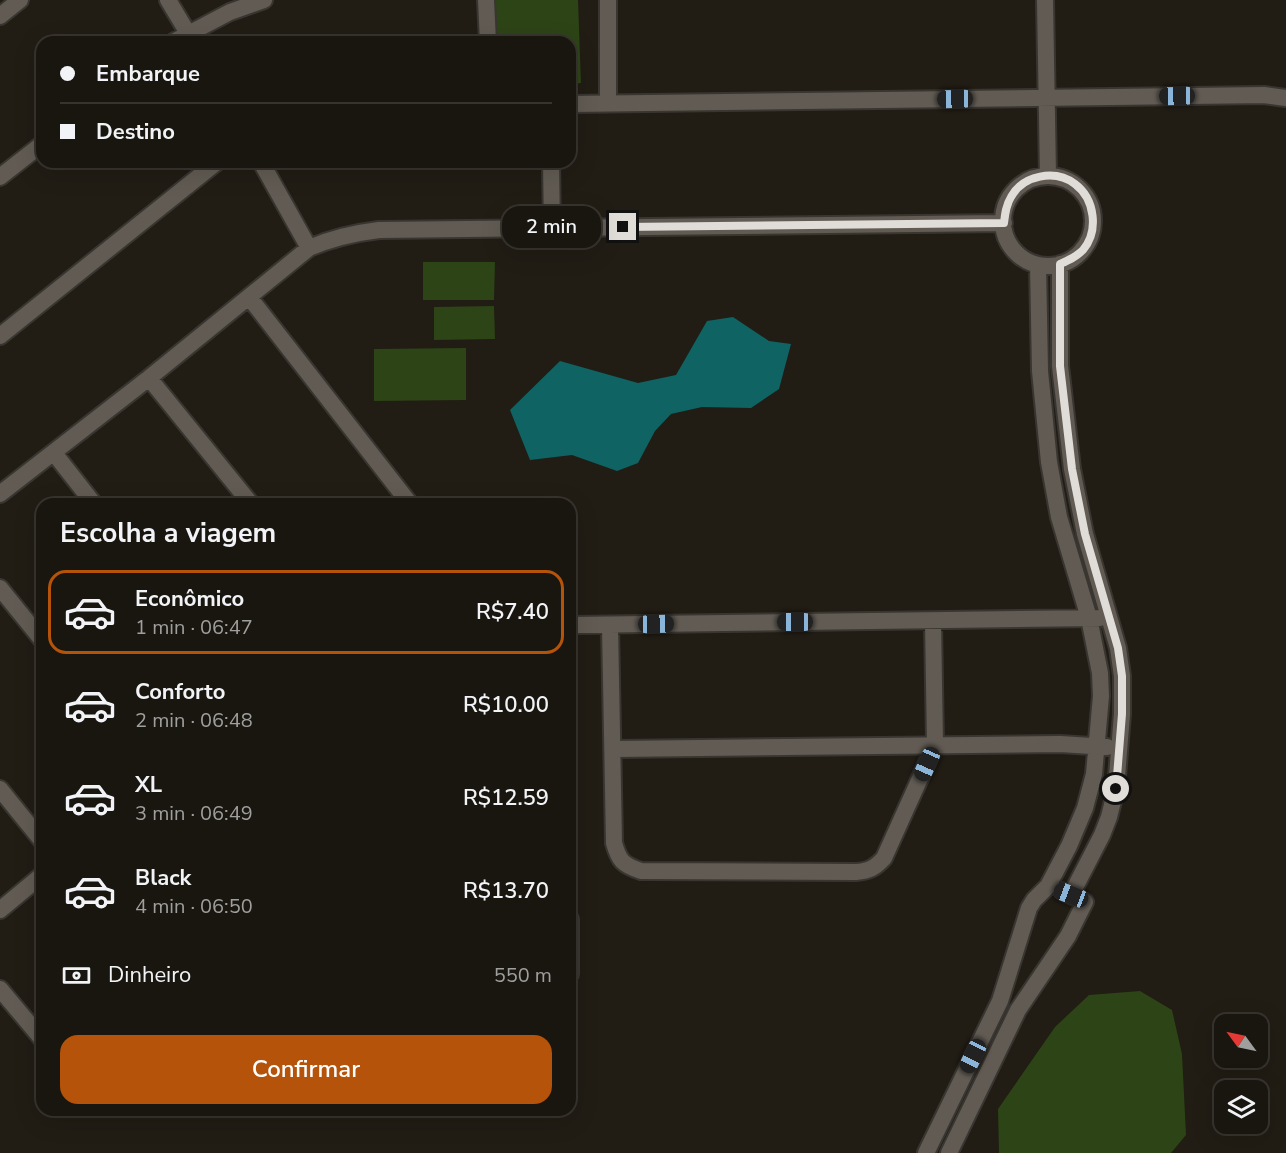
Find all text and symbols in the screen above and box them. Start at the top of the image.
text: Embarque [96,59,200,89]
car [1159,87,1195,105]
car [937,90,973,108]
text: Destino [96,117,175,147]
callout: 2 min [503,206,602,248]
text: 2 min [526,213,577,240]
route end [609,213,636,240]
text: Escolha a viagem [60,515,276,552]
text: Econômico [135,584,244,614]
icon: car [63,585,117,639]
text: R$7.40 [476,597,549,627]
car [777,613,813,631]
text: 1 min · 06:47 [135,614,253,641]
car [638,615,674,633]
text: Conforto [135,677,225,707]
icon: car [63,678,117,732]
text: R$10.00 [463,690,549,720]
text: 2 min · 06:48 [135,707,253,734]
car [911,744,943,784]
text: XL [135,770,162,800]
icon: car [63,771,117,825]
route start [1102,775,1129,802]
text: R$12.59 [463,783,549,813]
text: 3 min · 06:49 [135,800,253,827]
text: Black [135,863,191,893]
icon: car [63,864,117,918]
text: R$13.70 [463,876,549,906]
car [1051,880,1091,910]
text: 4 min · 06:50 [135,893,253,920]
icon: cash [60,959,93,992]
text: Dinheiro [108,960,191,990]
text: 550 m [494,962,552,989]
north arrow [1214,1014,1268,1068]
map controls [1214,1014,1268,1134]
button: Confirmar [60,1035,552,1104]
car [957,1036,989,1076]
button: layers [1214,1080,1268,1134]

